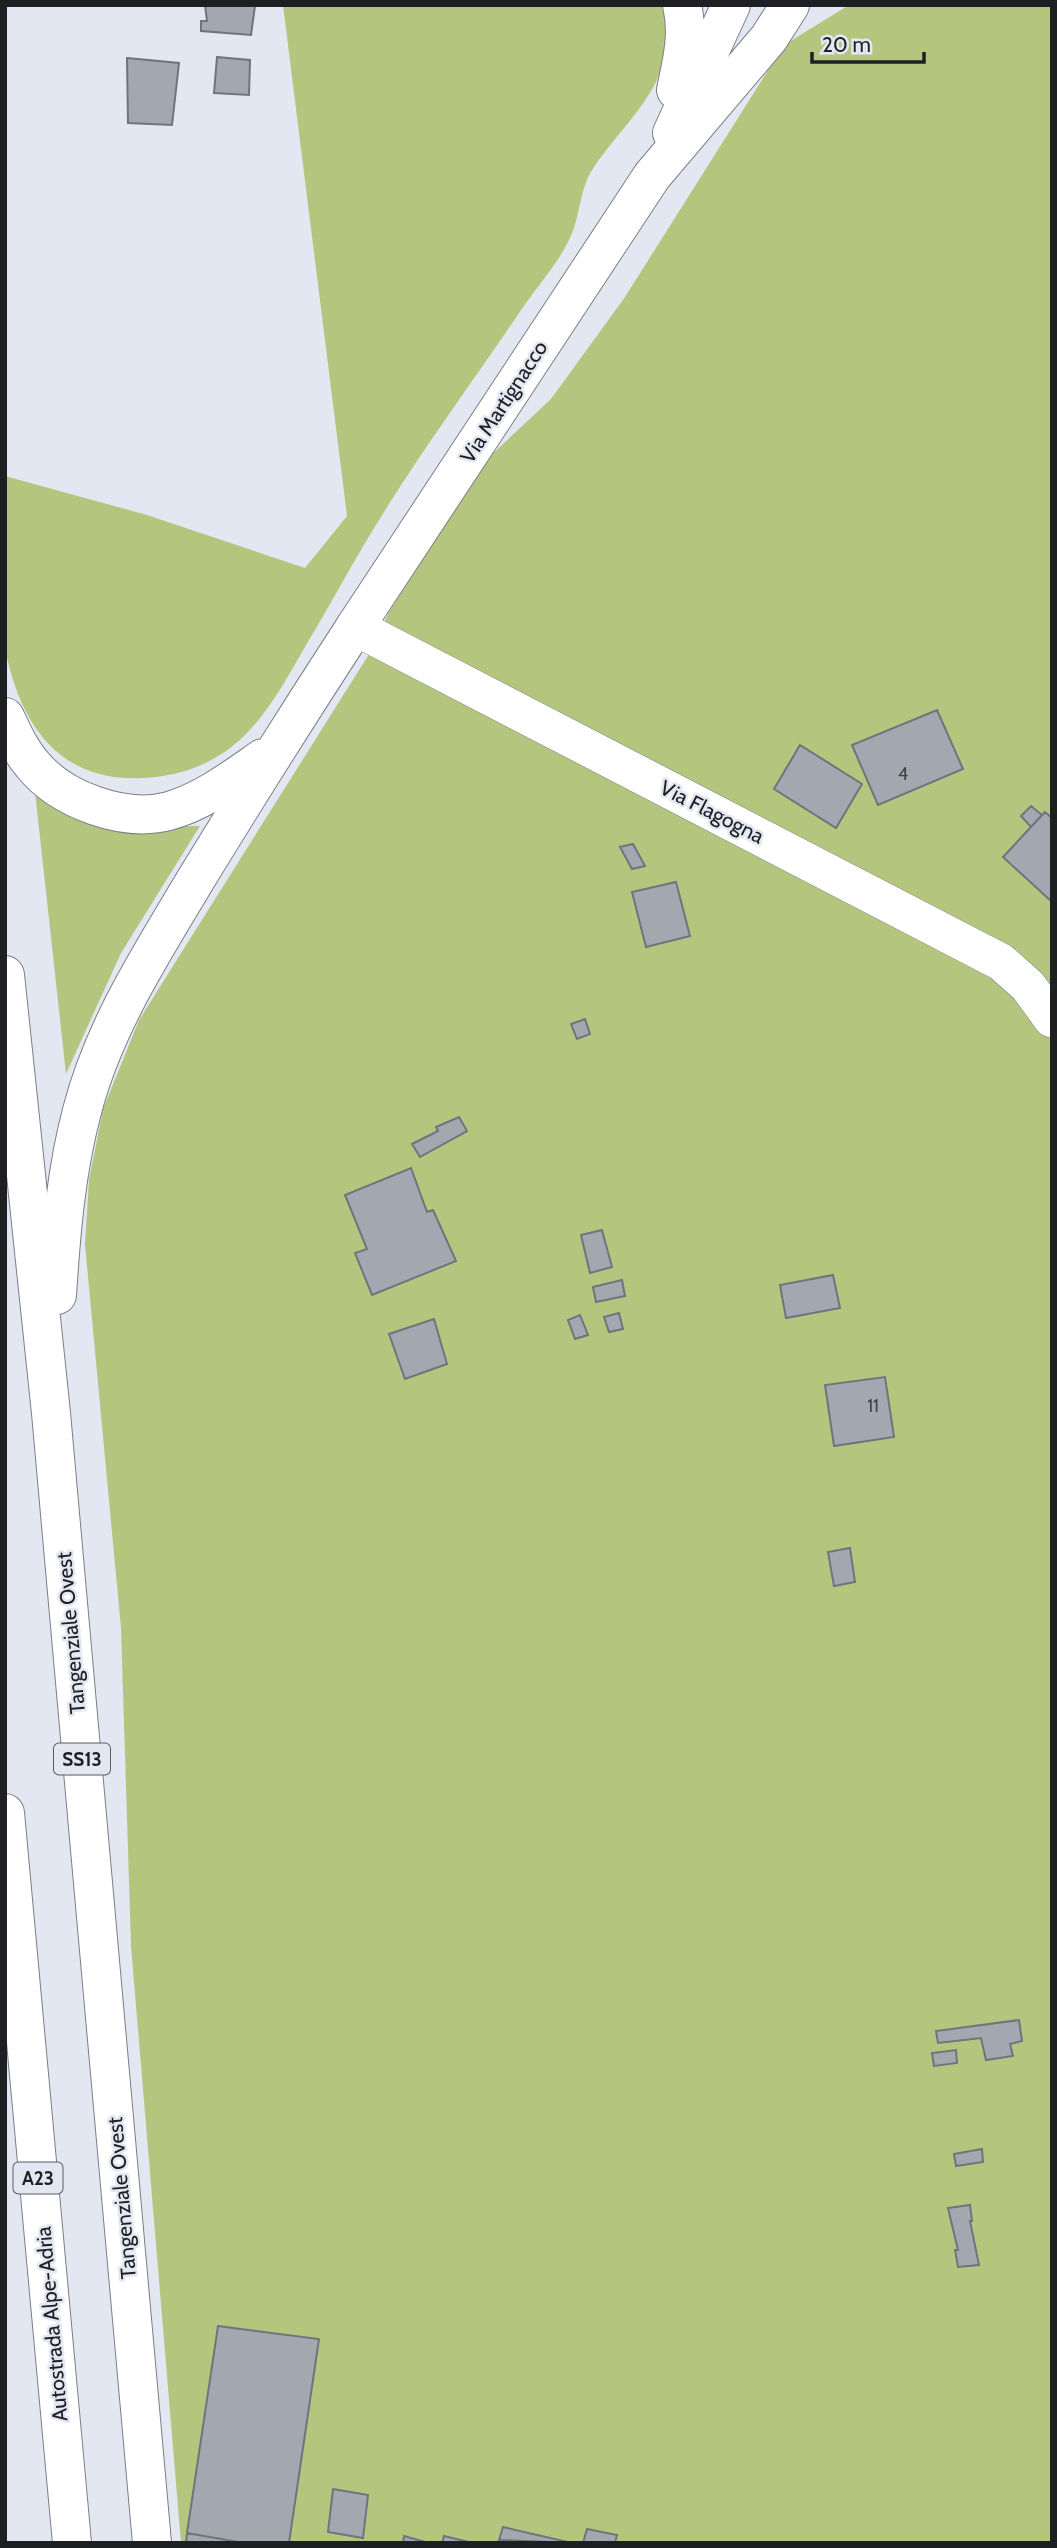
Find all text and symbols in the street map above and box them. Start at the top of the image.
scale bar [812,21,924,65]
text: 20 m [822,32,871,57]
street label: Via Martignacco [455,336,552,468]
house number: 4 [898,763,908,785]
street label: Via Flagogna [656,775,768,848]
house number: 11 [867,1395,879,1417]
street label: Tangenziale Ovest [51,1551,90,1715]
road number: SS13 [54,1744,110,1774]
street label: Tangenziale Ovest [102,2116,141,2280]
road number: A23 [14,2162,62,2194]
street label: Autostrada Alpe-Adria [31,2225,72,2423]

